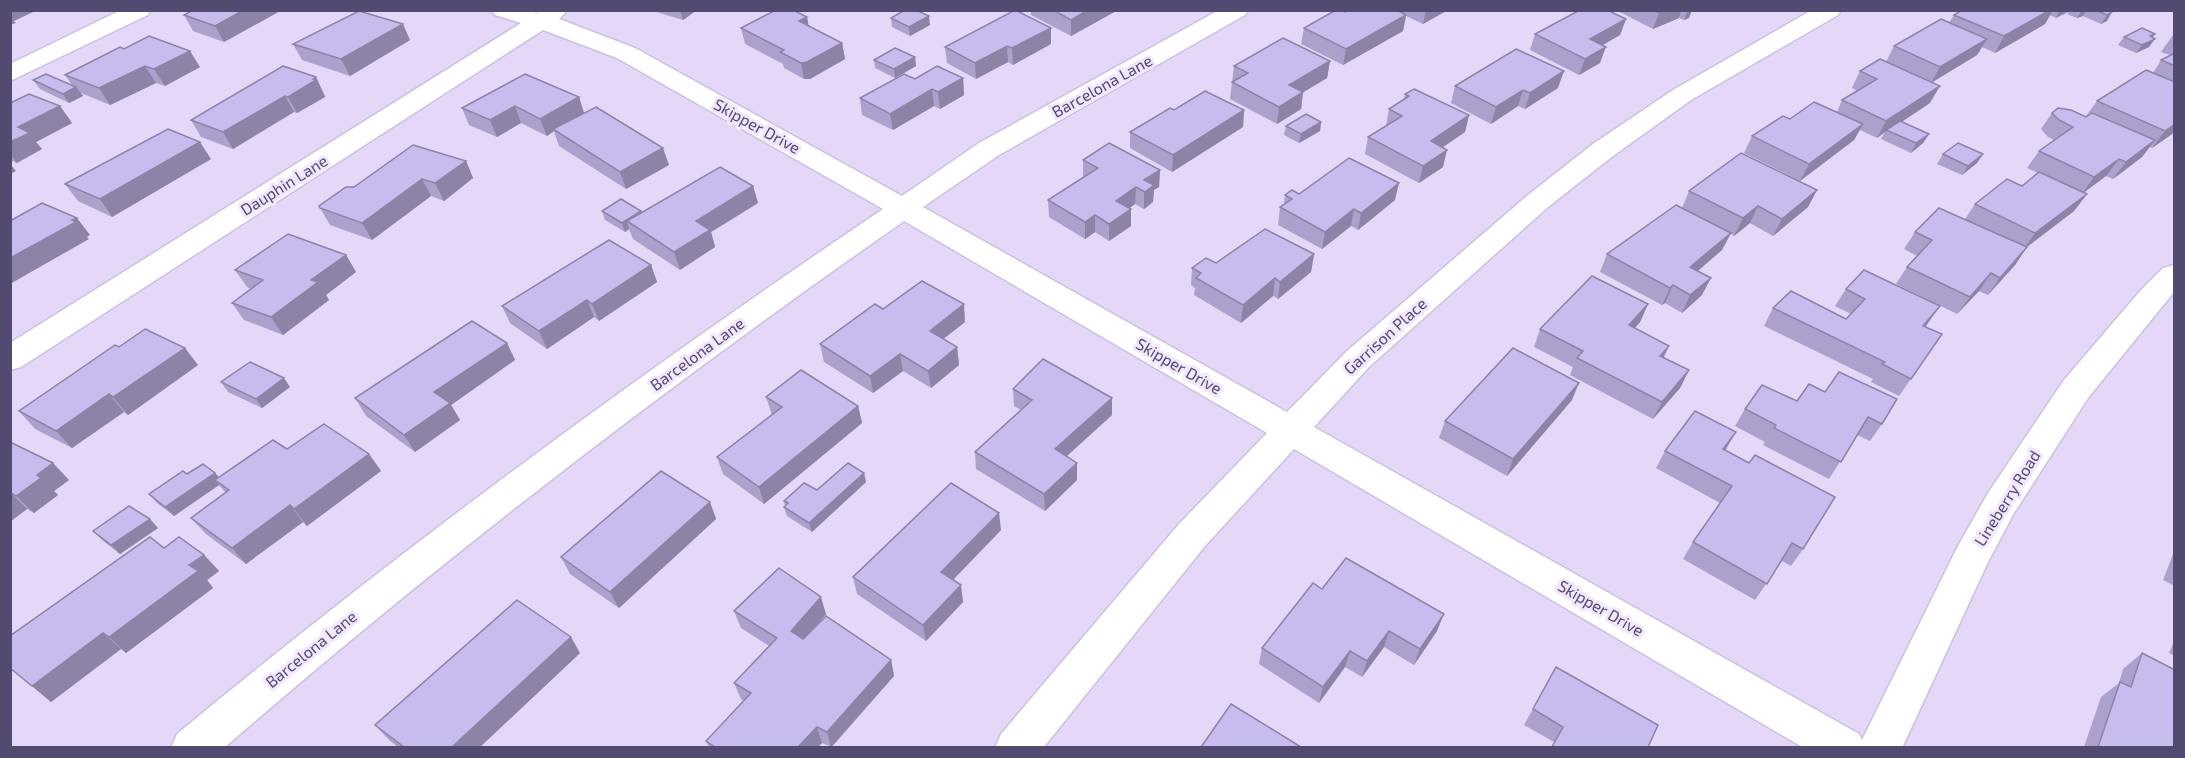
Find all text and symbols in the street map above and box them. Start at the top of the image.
street label: Barcelona Lane [1048,50,1155,121]
street label: Skipper Drive [711,94,804,157]
street label: Dauphin Lane [237,150,331,219]
street label: Garrison Place [1339,293,1430,378]
street label: Barcelona Lane [646,313,747,394]
street label: Skipper Drive [1133,333,1226,398]
street label: Lineberry Road [1970,446,2044,549]
street label: Skipper Drive [1555,575,1648,640]
street label: Barcelona Lane [261,606,360,691]

